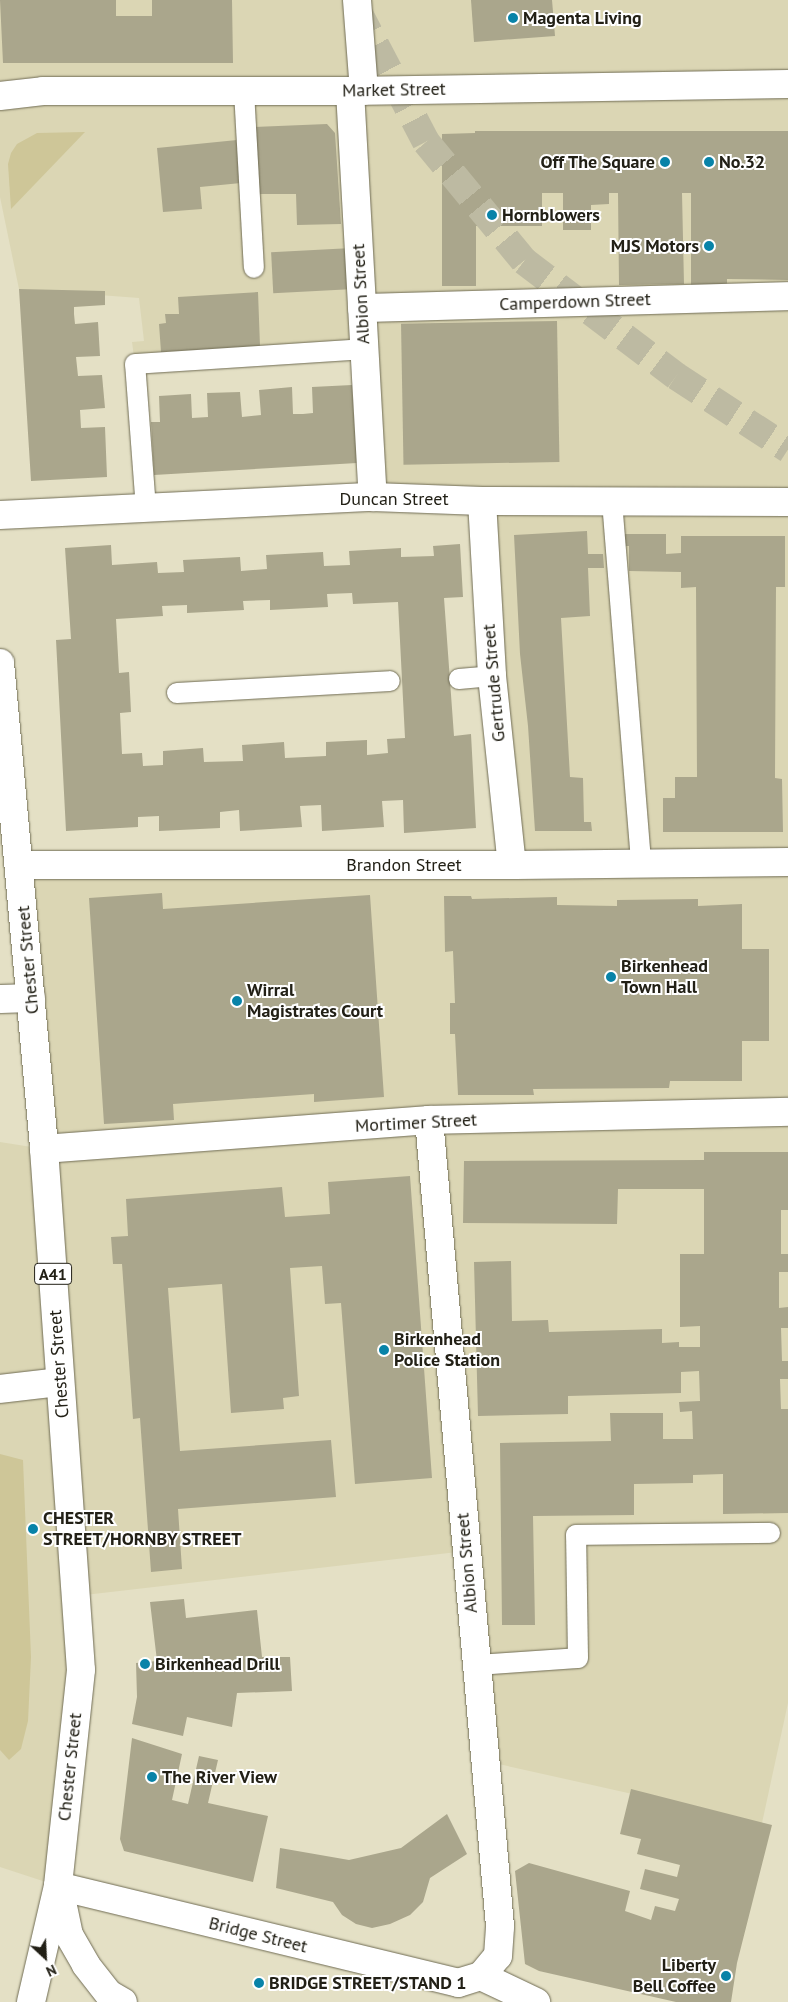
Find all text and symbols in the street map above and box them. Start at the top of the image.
place label: Magenta Living [523,7,642,29]
marker: Magenta Living [507,12,519,24]
street label: Market Street [342,78,446,102]
place label: Off The Square [540,151,655,173]
place label: No.32 [719,151,765,173]
marker: Off The Square [659,156,671,168]
marker: No.32 [703,156,715,168]
place label: Hornblowers [502,204,600,226]
marker: Hornblowers [486,209,498,221]
place label: MJS Motors [611,235,699,257]
marker: MJS Motors [703,240,715,252]
street label: Albion Street [348,243,374,345]
street label: Camperdown Street [499,289,651,315]
street label: Duncan Street [340,488,448,510]
street label: Gertrude Street [478,623,510,743]
street label: Brandon Street [346,854,462,876]
street label: Chester Street [13,905,43,1015]
place label: Birkenhead Town Hall [621,956,708,999]
marker: Birkenhead Town Hall [605,971,617,983]
place label: Wirral Magistrates Court [247,980,383,1022]
marker: Wirral Magistrates Court [231,995,243,1007]
street label: Mortimer Street [354,1109,478,1137]
road number: A41 [33,1260,73,1288]
street label: Chester Street [44,1309,74,1419]
place label: Birkenhead Police Station [394,1329,500,1372]
marker: Birkenhead Police Station [378,1344,390,1356]
place label: CHESTER STREET/HORNBY STREET [43,1508,242,1550]
street label: Albion Street [452,1512,482,1614]
marker: CHESTER STREET/HORNBY STREET [27,1523,39,1535]
place label: Birkenhead Drill [155,1653,280,1675]
marker: Birkenhead Drill [139,1658,151,1670]
street label: Chester Street [54,1712,86,1822]
place label: The River View [162,1766,278,1788]
marker: The River View [146,1771,158,1783]
street label: Bridge Street [207,1912,309,1958]
north arrow [20,1932,70,1982]
place label: Liberty Bell Coffee [633,1955,716,1998]
text: N [43,1960,59,1981]
marker: Liberty Bell Coffee [720,1970,732,1982]
place label: BRIDGE STREET/STAND 1 [269,1972,467,1994]
marker: BRIDGE STREET/STAND 1 [253,1977,265,1989]

